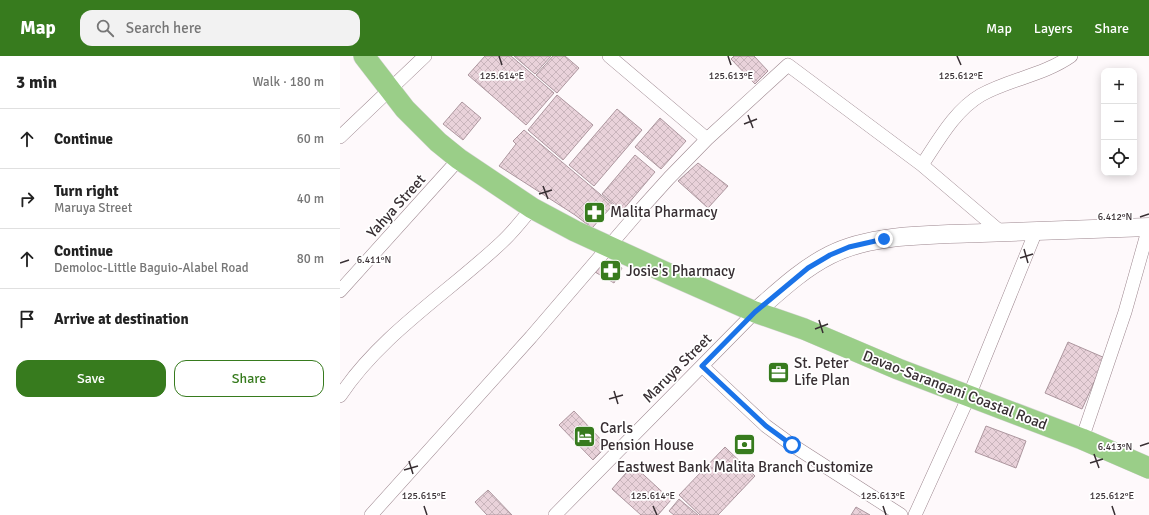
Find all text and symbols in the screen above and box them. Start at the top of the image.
search box [80,10,360,46]
text: Map [20,16,56,40]
icon: search [94,17,116,39]
text: Search here [126,19,201,37]
text: Map [986,20,1012,37]
text: Layers [1034,20,1073,37]
text: Share [1095,20,1129,37]
map controls [1101,68,1137,176]
button: + [1101,68,1137,104]
text: 125.614°E [480,70,525,82]
text: 125.613°E [709,70,754,82]
text: 125.612°E [939,70,984,82]
text: 3 min [16,72,57,93]
text: Walk · 180 m [253,74,324,90]
button: − [1101,104,1137,140]
icon: ahead [16,128,38,150]
text: Continue [54,130,113,148]
text: 60 m [297,131,324,147]
button: locate [1101,140,1137,176]
street label: Yahya Street [363,171,429,241]
text: Turn right [54,182,119,200]
icon: right [16,188,38,210]
text: 40 m [297,191,324,207]
pharmacy icon: Malita Pharmacy [581,199,607,225]
text: Maruya Street [54,200,132,216]
place label: Malita Pharmacy [610,203,718,221]
text: 6.412°N [1098,211,1132,223]
route end [875,230,893,248]
text: Continue [54,242,113,260]
icon: ahead [16,248,38,270]
text: 80 m [297,251,324,267]
text: 6.411°N [357,254,391,266]
pharmacy icon: Josie's Pharmacy [597,258,623,284]
text: Demoloc-Little Baguio-Alabel Road [54,260,249,276]
place label: Josie's Pharmacy [626,262,735,280]
icon: arrive [16,308,38,330]
text: Arrive at destination [54,310,189,328]
street label: Maruya Street [639,330,715,406]
street label: Davao-Sarangani Coastal Road [860,346,1050,434]
place label: St. Peter Life Plan [794,354,850,389]
office icon: St. Peter Life Plan [766,359,792,385]
button: Save [16,360,166,397]
button: Share [174,360,324,397]
place label: Carls Pension House [600,419,694,454]
hotel icon: Carls Pension House [572,424,598,450]
bank icon: Eastwest Bank Malita Branch Customize [732,431,758,457]
route start [783,436,801,454]
text: 6.413°N [1098,441,1132,453]
place label: Eastwest Bank Malita Branch Customize [617,458,873,476]
text: 125.615°E [402,490,447,502]
text: 125.614°E [631,490,676,502]
text: 125.613°E [861,490,906,502]
text: 125.612°E [1090,490,1135,502]

